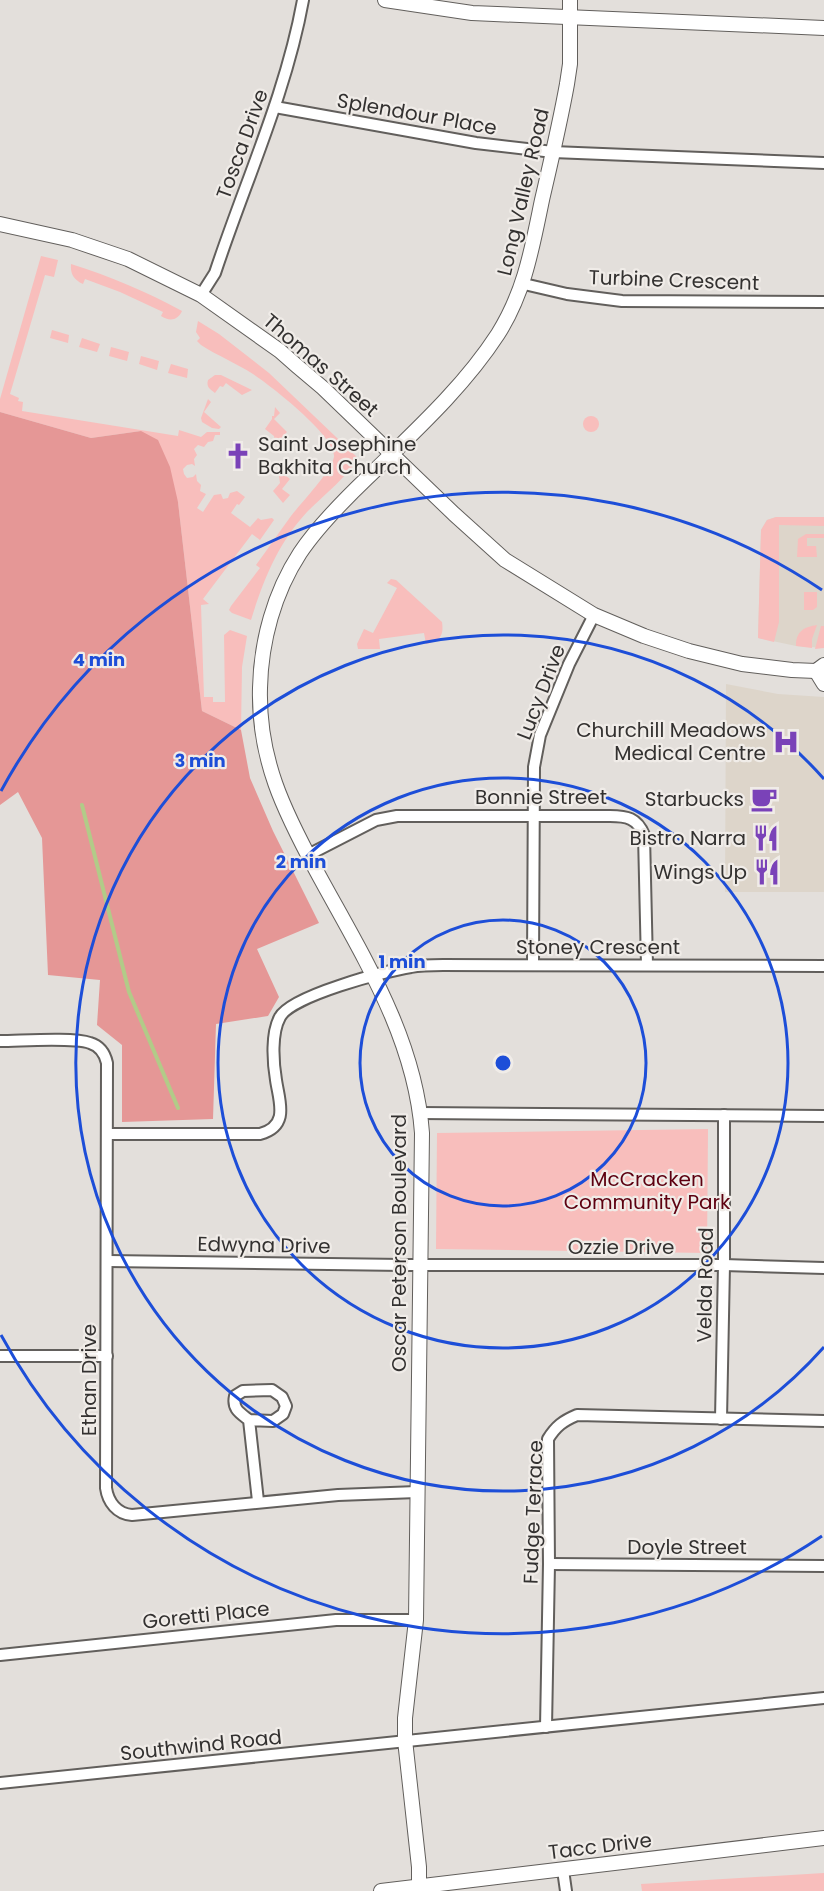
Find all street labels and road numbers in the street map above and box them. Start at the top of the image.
street label: Tosca Drive [209,85,275,203]
street label: Splendour Place [335,86,499,142]
street label: Long Valley Road [490,106,556,278]
street label: Turbine Crescent [588,263,760,297]
street label: Thomas Street [257,307,385,423]
street label: Lucy Drive [510,640,572,744]
street label: Bonnie Street [475,783,607,811]
street label: Stoney Crescent [516,933,680,961]
street label: Oscar Peterson Boulevard [385,1114,413,1372]
street label: Velda Road [690,1227,720,1343]
street label: Edwyna Drive [197,1230,331,1260]
street label: Ozzie Drive [568,1233,674,1261]
street label: Ethan Drive [75,1324,103,1436]
street label: Fudge Terrace [516,1440,550,1584]
street label: Doyle Street [627,1533,747,1561]
street label: Goretti Place [141,1594,271,1636]
street label: Southwind Road [119,1723,283,1767]
street label: Tacc Drive [547,1826,653,1866]

